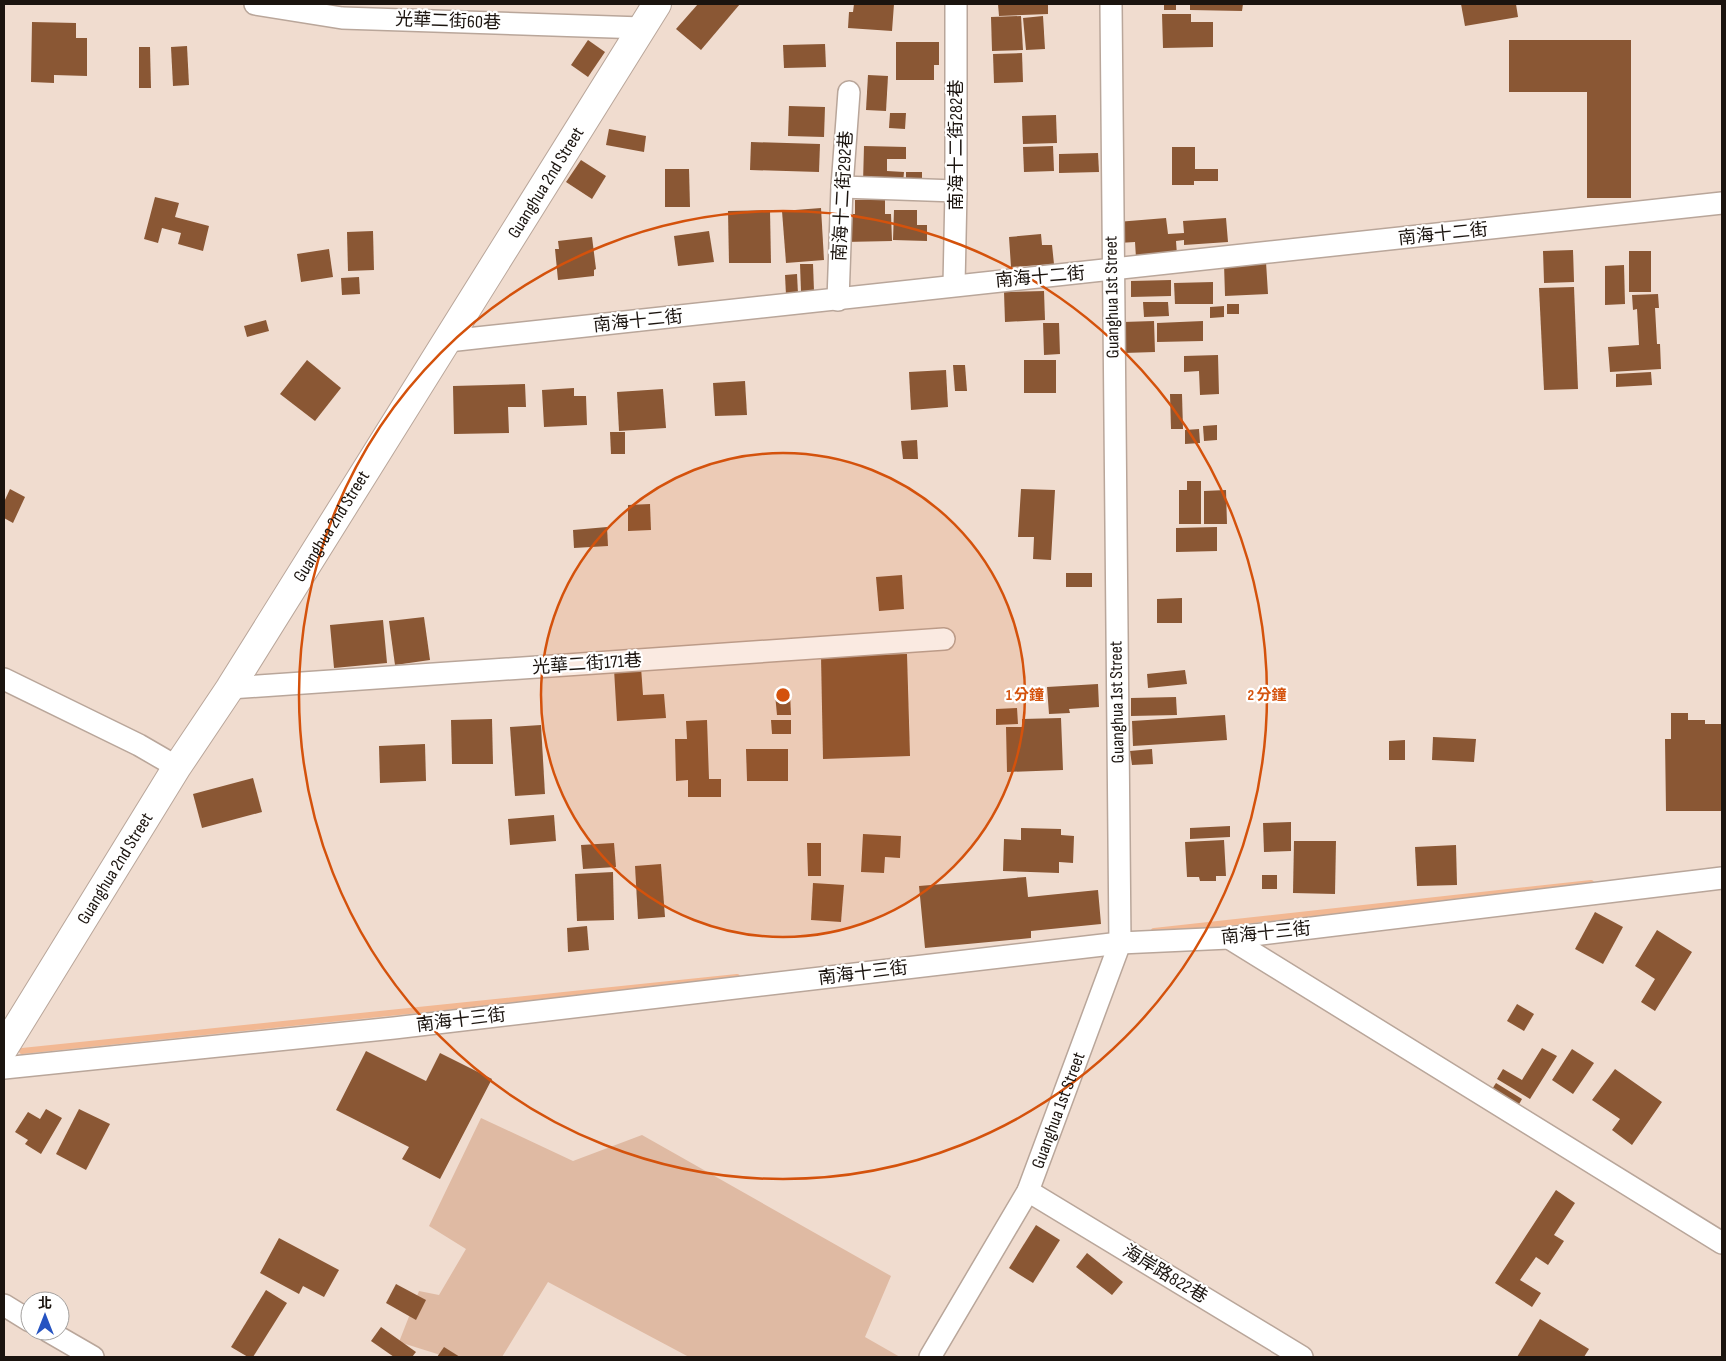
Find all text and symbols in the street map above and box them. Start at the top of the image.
street label: 光華二街60巷 [395,9,501,33]
street label: 南海十二街282巷 [946,80,967,210]
street label: Guanghua 2nd Street [503,123,588,242]
street label: 南海十二街292巷 [829,130,857,262]
street label: 南海十二街 [1397,219,1489,249]
street label: Guanghua 1st Street [1100,235,1124,358]
street label: 南海十二街 [994,263,1086,291]
street label: 南海十二街 [592,306,684,336]
street label: Guanghua 2nd Street [289,466,374,586]
street label: Guanghua 1st Street [1105,640,1129,763]
street label: 光華二街171巷 [531,650,643,678]
centre of rings [774,686,792,704]
text: 1 分鐘 [1006,686,1044,705]
text: 2 分鐘 [1248,686,1286,705]
street label: Guanghua 2nd Street [72,808,157,928]
street label: 南海十三街 [1220,918,1312,948]
street label: 南海十三街 [817,957,909,989]
street label: 南海十三街 [415,1004,507,1036]
street label: Guanghua 1st Street [1027,1049,1089,1171]
street label: 海岸路822巷 [1119,1241,1211,1307]
north arrow [20,1291,70,1341]
text: 北 [38,1295,52,1312]

